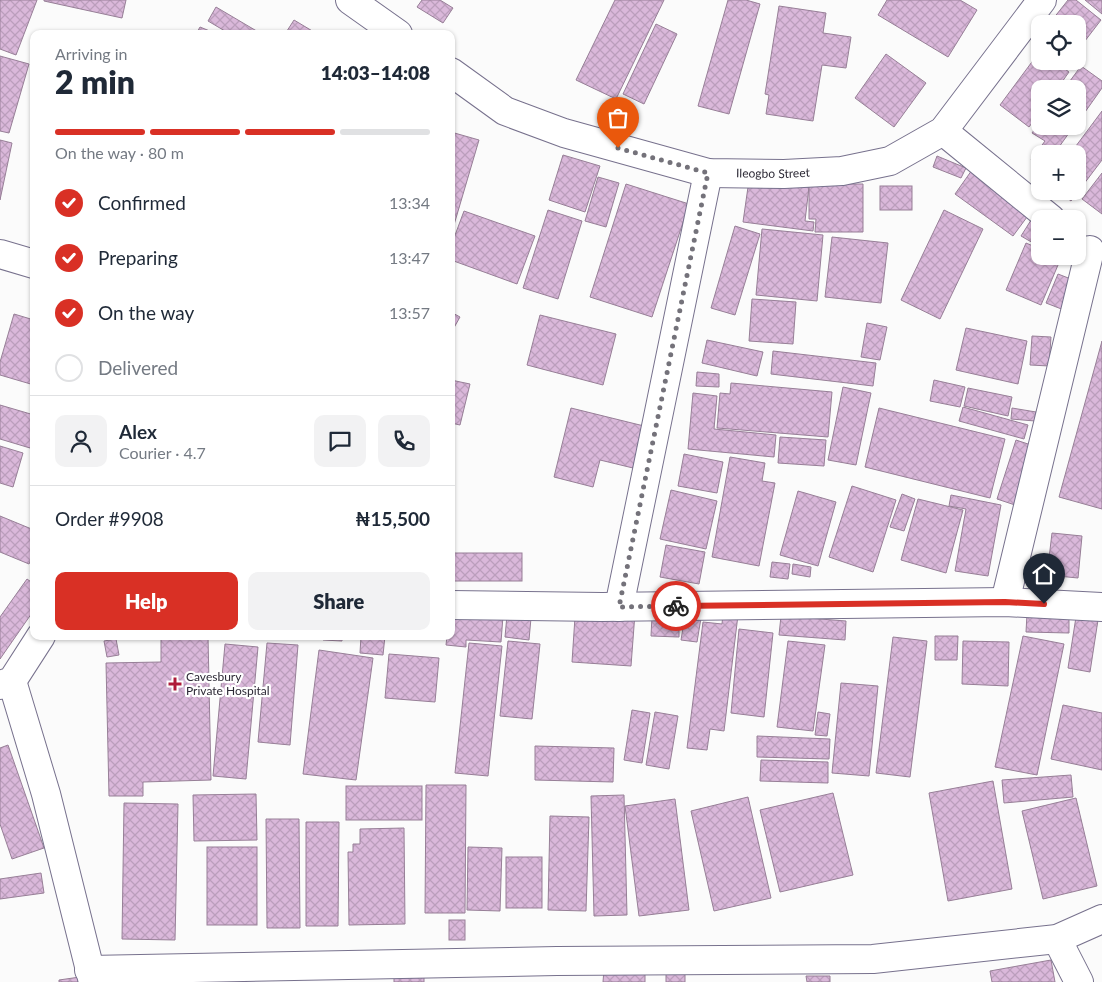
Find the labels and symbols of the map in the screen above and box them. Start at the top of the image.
pin [597,97,639,148]
street label: Ileogbo Street [736,165,811,181]
pin [1023,553,1065,604]
courier [651,581,701,631]
place label: Cavesbury Private Hospital [186,669,270,698]
marker: Cavesbury Private Hospital [168,677,182,691]

